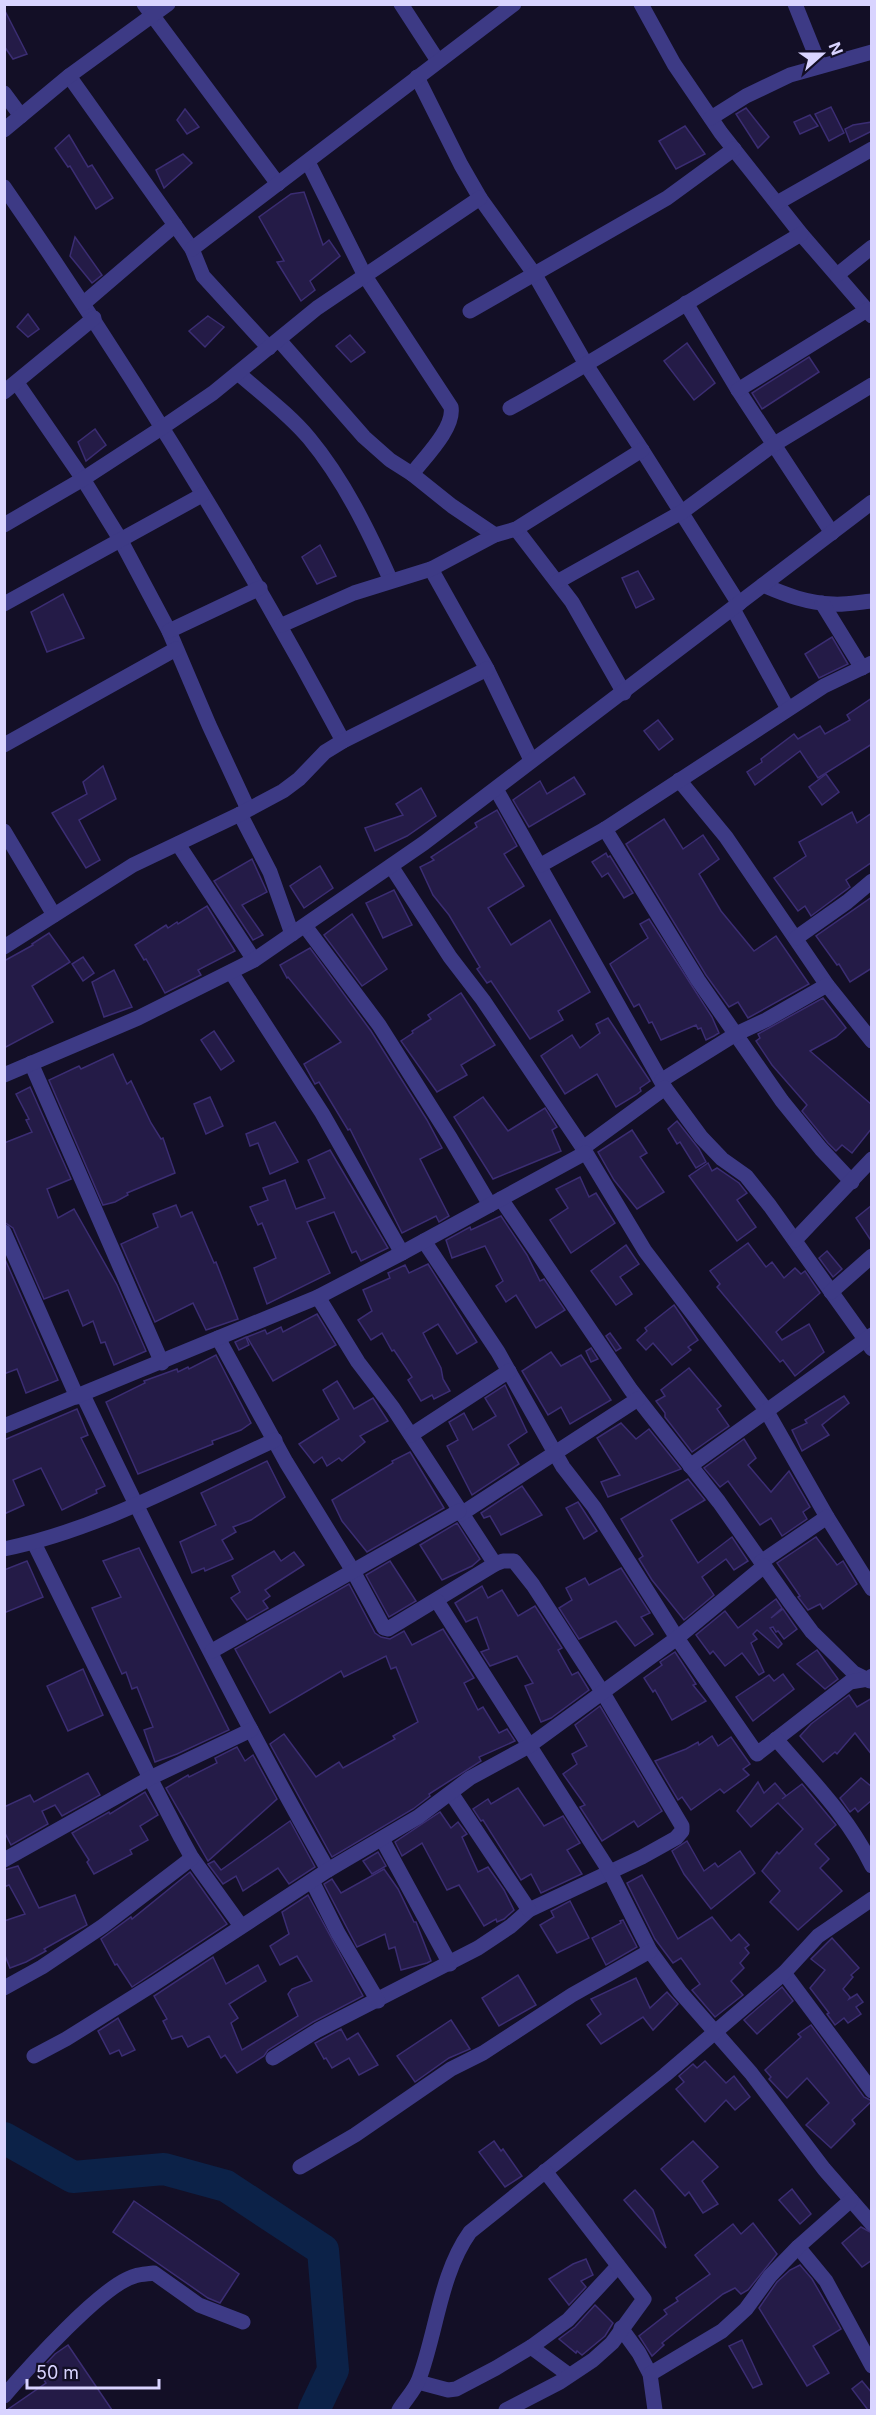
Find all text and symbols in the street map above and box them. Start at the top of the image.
north arrow [792,24,852,84]
text: N [824,39,848,58]
scale bar [27,2352,159,2390]
text: 50 m [36,2362,79,2383]

